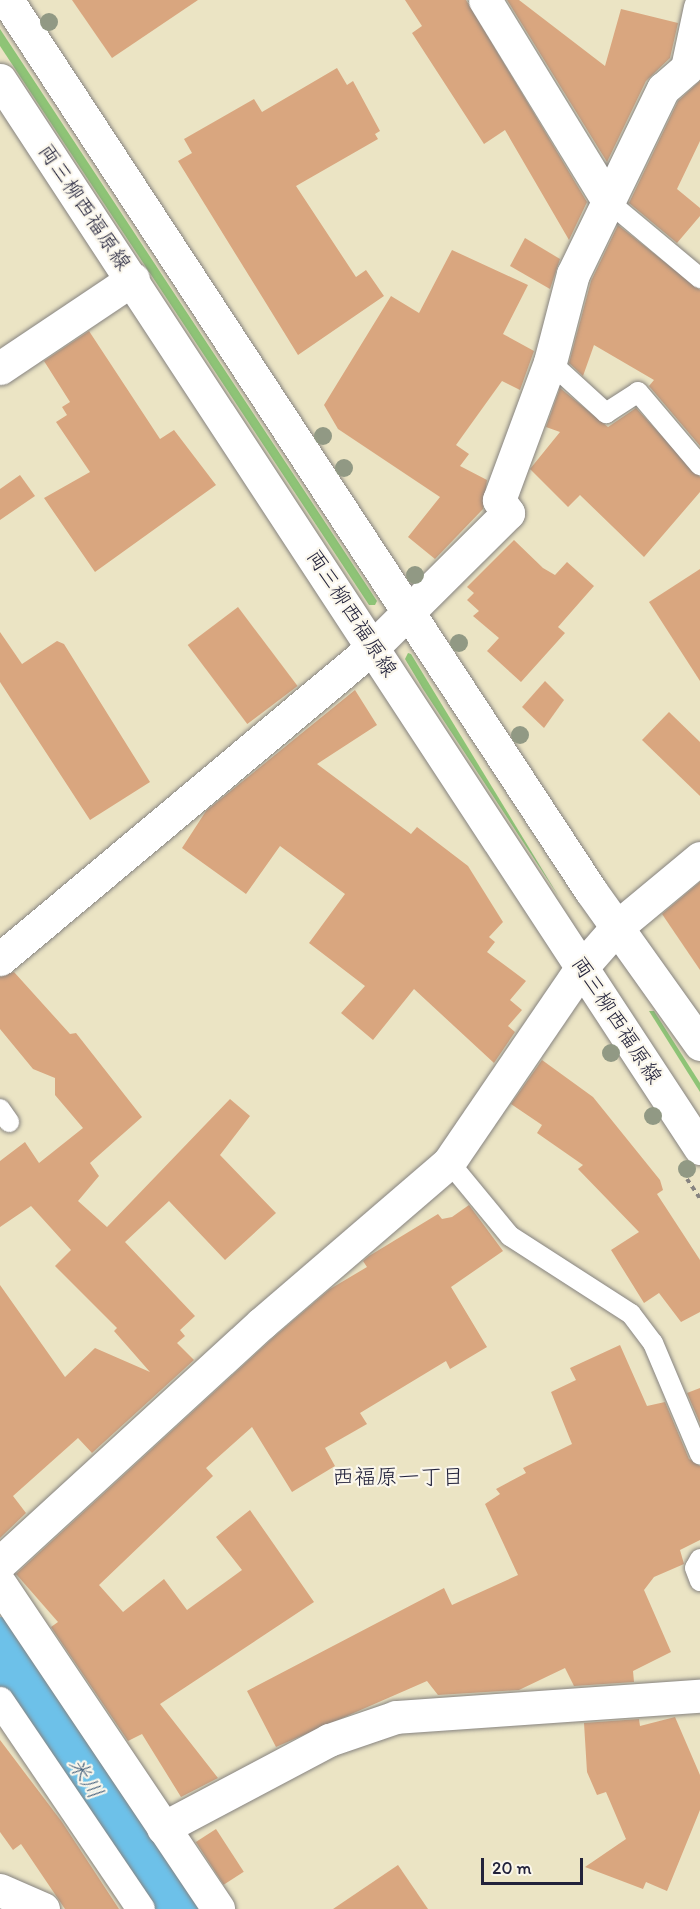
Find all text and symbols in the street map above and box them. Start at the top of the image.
street label: 両三柳西福原線 [33,139,137,275]
street label: 両三柳西福原線 [301,544,403,682]
street label: 両三柳西福原線 [566,951,668,1089]
district label: 西福原一丁目 [332,1464,464,1490]
water label: 米川 [63,1752,109,1804]
scale bar [484,1846,586,1884]
text: 20 m [492,1857,532,1879]

